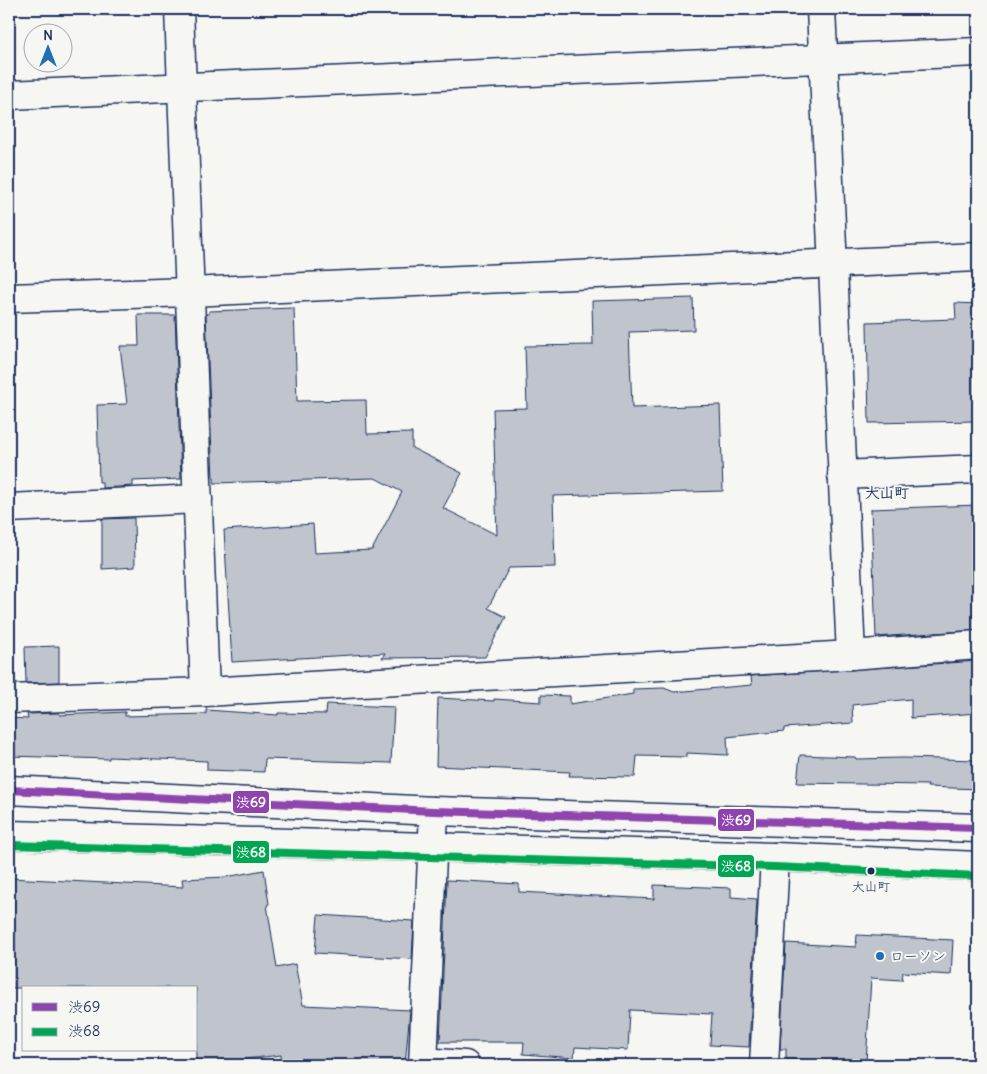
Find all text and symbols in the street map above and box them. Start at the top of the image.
north arrow [22,22,72,72]
text: N [43,26,53,44]
district label: 大山町 [864,483,910,502]
line badge: 渋69 [232,790,270,814]
text: 渋69 [236,793,266,811]
line badge: 渋69 [717,808,755,832]
text: 渋69 [721,811,751,829]
line badge: 渋68 [232,840,270,864]
text: 渋68 [236,843,266,861]
line badge: 渋68 [717,854,755,878]
text: 渋68 [721,857,751,875]
marker: 大山町 [866,866,876,876]
place label: 大山町 [851,878,891,895]
place label: ローソン [890,947,946,965]
marker: ローソン [874,950,886,962]
legend [22,986,198,1052]
text: 渋69 [68,997,100,1016]
text: 渋68 [68,1021,100,1040]

